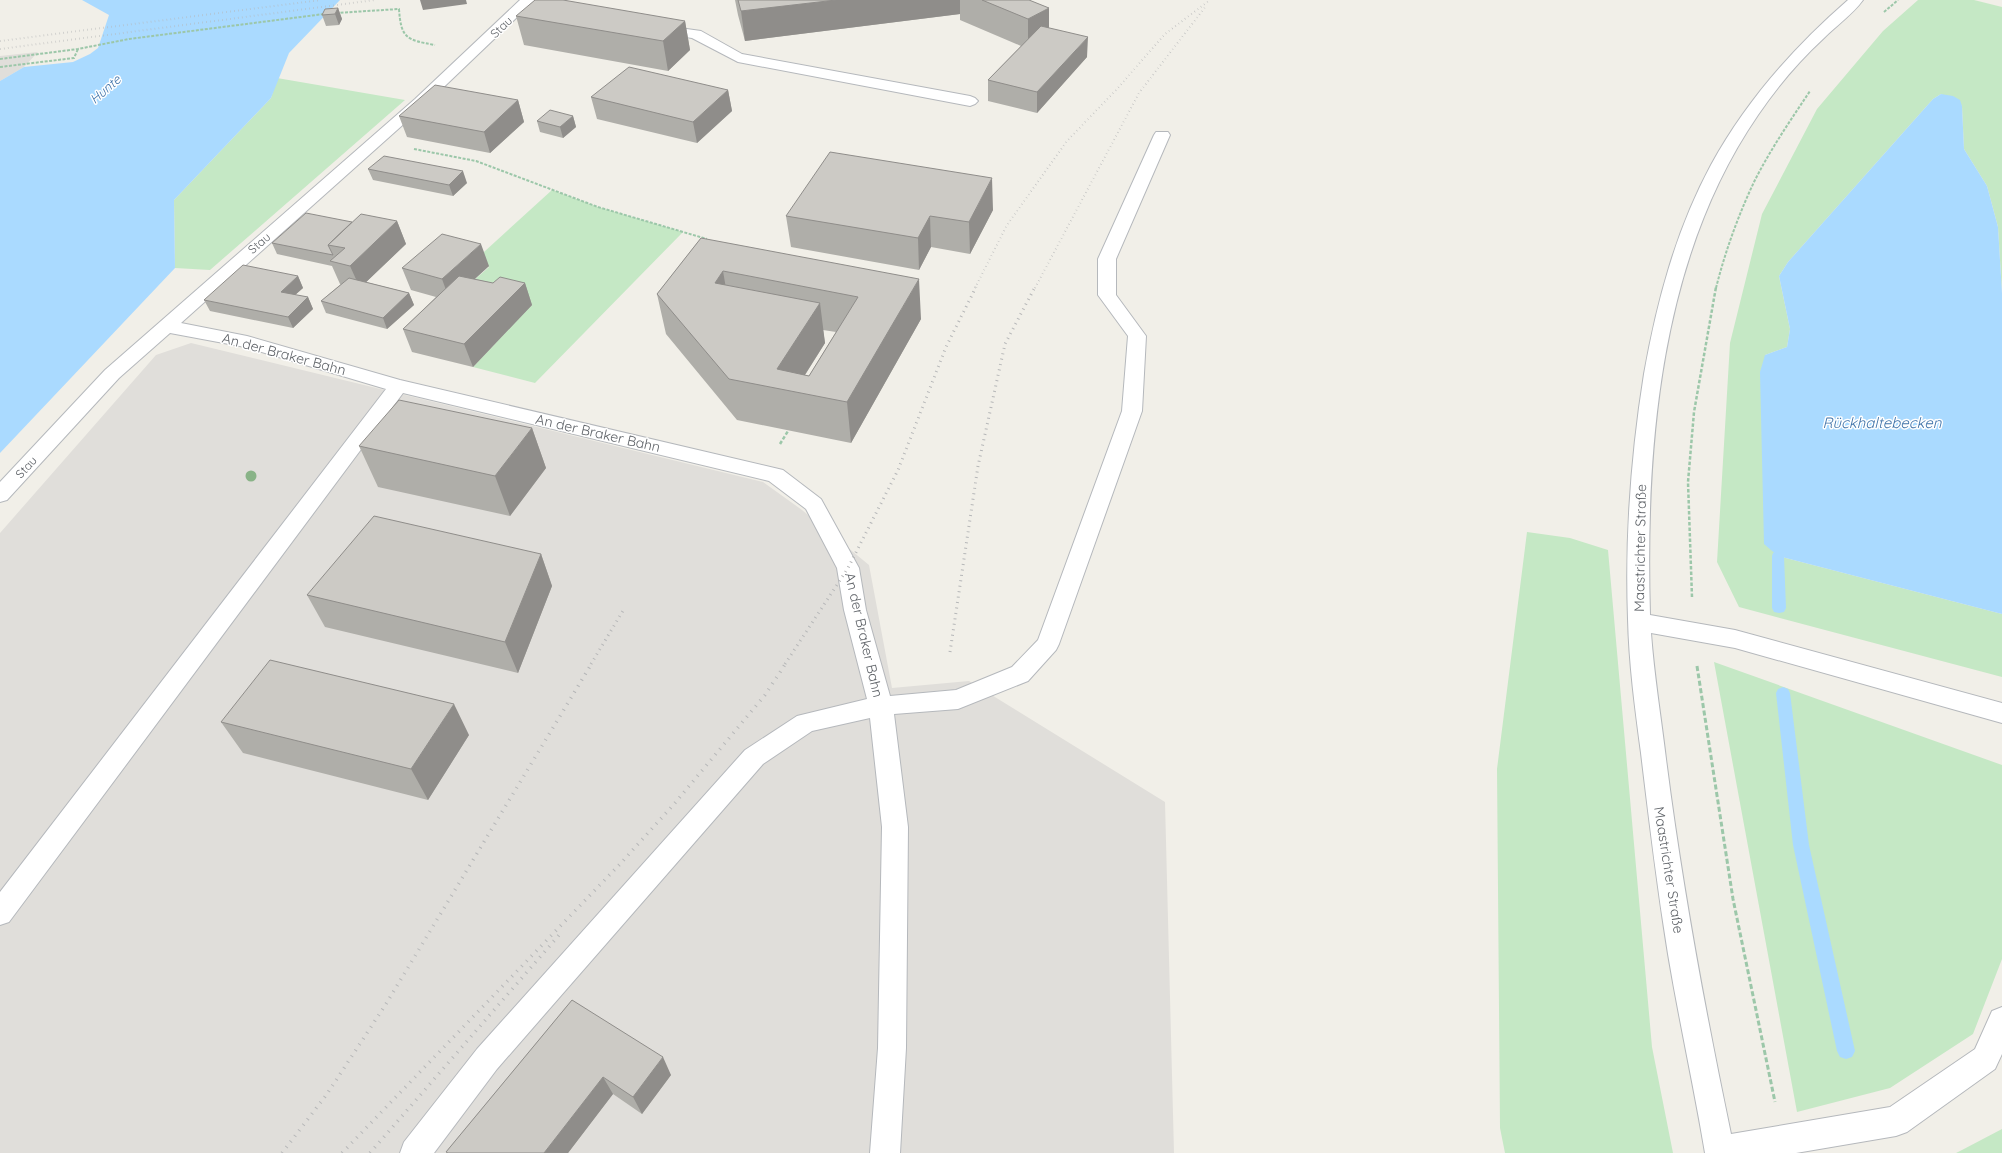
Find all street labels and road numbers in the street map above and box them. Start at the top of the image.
street label: Stau [487,13,515,41]
street label: Stau [245,229,273,257]
street label: An der Braker Bahn [220,329,348,379]
street label: An der Braker Bahn [534,410,662,456]
street label: Stau [12,453,40,481]
street label: Maastrichter Straße [1630,484,1650,612]
street label: An der Braker Bahn [841,571,887,699]
street label: Maastrichter Straße [1650,805,1688,935]

